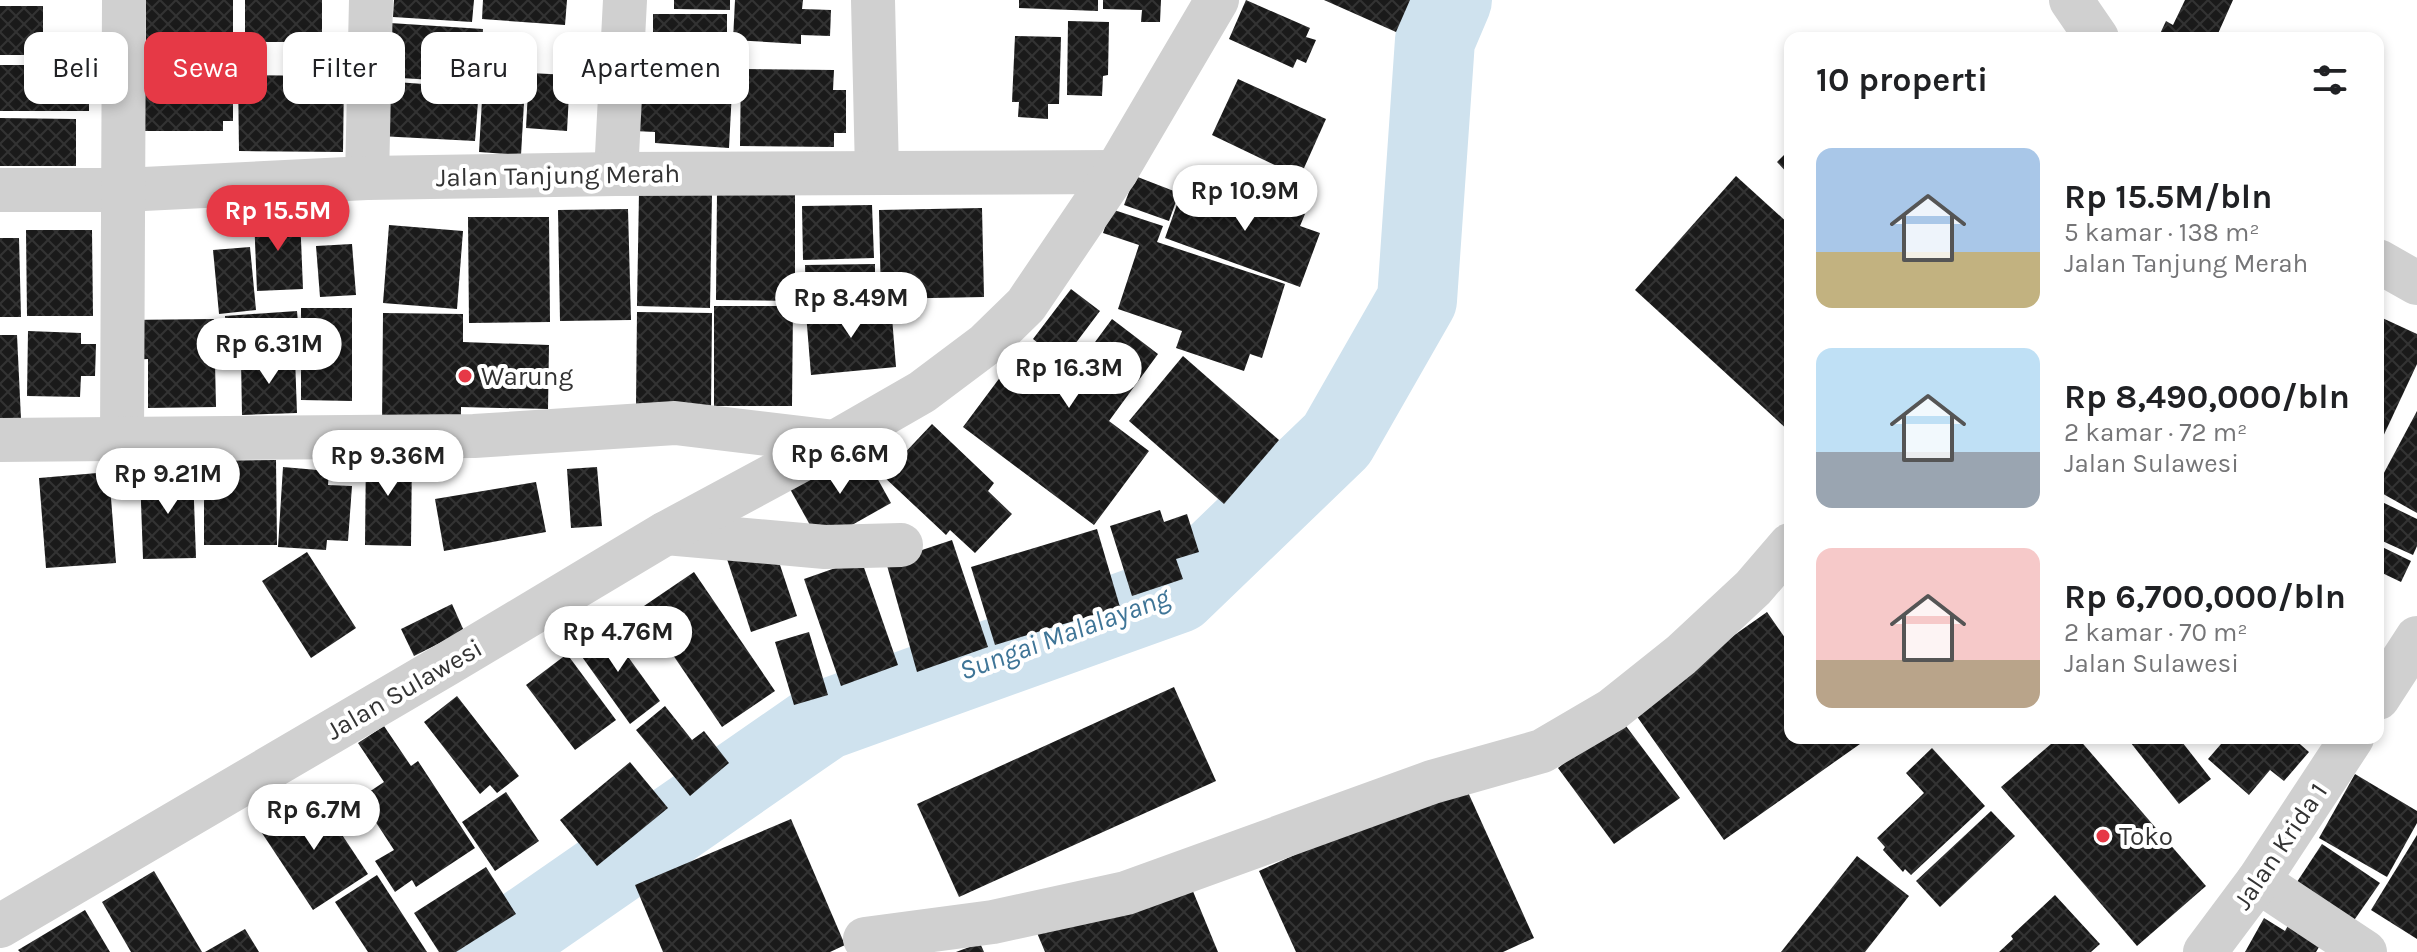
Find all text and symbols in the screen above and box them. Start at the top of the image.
chip: Beli [24,32,128,104]
chip: Sewa [144,32,267,104]
chip: Filter [283,32,405,104]
chip: Baru [421,32,537,104]
chip: Apartemen [553,32,749,104]
icon: filters [2308,58,2352,102]
text: 10 properti [1816,60,1988,100]
street label: Jalan Tanjung Merah [436,158,680,193]
pin: Rp 10.9M [1162,165,1328,233]
text: Rp 10.9M [1190,175,1300,206]
text: Rp 15.5M/bln [2064,177,2272,217]
icon: home [1880,180,1976,276]
pin: Rp 15.5M [195,185,361,253]
text: Rp 15.5M [224,195,332,226]
text: 5 kamar · 138 m² [2064,217,2260,248]
text: Jalan Tanjung Merah [2064,248,2308,279]
pin: Rp 8.49M [768,272,934,340]
text: Rp 8.49M [793,282,909,313]
pin: Rp 6.31M [186,318,352,386]
text: Rp 6.31M [215,328,323,359]
pin: Rp 16.3M [986,342,1152,410]
text: Rp 16.3M [1015,352,1123,383]
place label: Warung [481,361,574,392]
marker: Warung [456,367,474,385]
text: Rp 8,490,000/bln [2064,377,2350,417]
icon: home [1880,380,1976,476]
text: 2 kamar · 72 m² [2064,417,2247,448]
pin: Rp 6.6M [766,428,914,496]
pin: Rp 9.36M [305,430,471,498]
text: Rp 6.6M [790,438,890,469]
text: Rp 9.36M [330,440,446,471]
pin: Rp 9.21M [85,448,251,516]
text: Jalan Sulawesi [2064,448,2239,479]
text: Rp 9.21M [114,458,222,489]
text: Rp 6,700,000/bln [2064,577,2346,617]
water label: Sungai Malalayang [955,580,1175,687]
icon: home [1880,580,1976,676]
pin: Rp 4.76M [535,606,701,674]
text: Rp 4.76M [562,616,674,647]
text: 2 kamar · 70 m² [2064,617,2248,648]
street label: Jalan Sulawesi [321,632,488,747]
text: Jalan Sulawesi [2064,648,2239,679]
street label: Jalan Krida 1 [2227,777,2334,915]
pin: Rp 6.7M [240,784,388,852]
text: Rp 6.7M [266,794,362,825]
place label: Toko [2119,821,2173,852]
marker: Toko [2094,827,2112,845]

